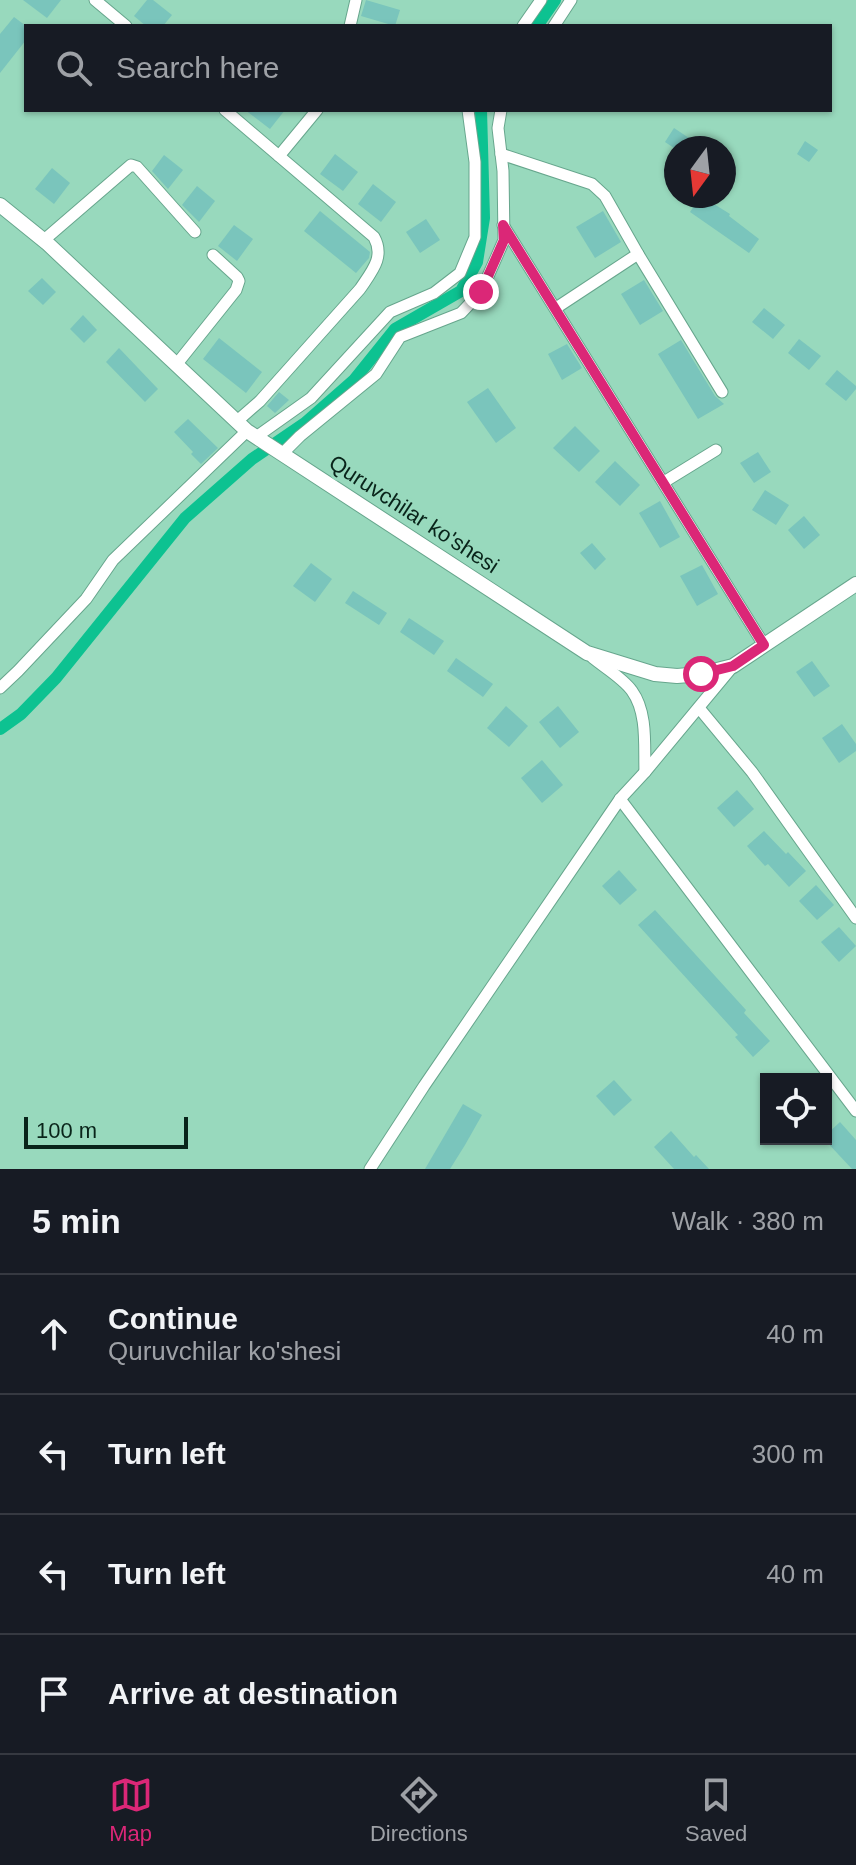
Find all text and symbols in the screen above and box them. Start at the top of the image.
search box [24,24,832,112]
icon: search [52,46,96,90]
text: Search here [116,51,279,84]
north arrow [664,136,736,208]
route end [463,274,499,310]
street label: Quruvchilar ko'shesi [324,450,504,578]
route start [683,656,719,692]
map controls [760,1073,832,1145]
button: locate [760,1073,832,1145]
scale bar [24,1113,188,1149]
text: 100 m [36,1118,97,1143]
text: 5 min [32,1202,121,1240]
text: Walk · 380 m [672,1206,824,1236]
text: Continue [108,1302,238,1335]
icon: ahead [32,1312,76,1356]
text: 40 m [766,1319,824,1349]
text: Quruvchilar ko'shesi [108,1336,341,1366]
icon: left [32,1432,76,1476]
text: Turn left [108,1437,226,1470]
text: 300 m [752,1439,824,1469]
icon: left [32,1552,76,1596]
text: Turn left [108,1557,226,1590]
text: 40 m [766,1559,824,1589]
icon: arrive [32,1672,76,1716]
text: Arrive at destination [108,1677,398,1710]
tab: Map [109,1773,153,1847]
tab: Directions [370,1773,468,1847]
tab: Saved [685,1773,747,1847]

